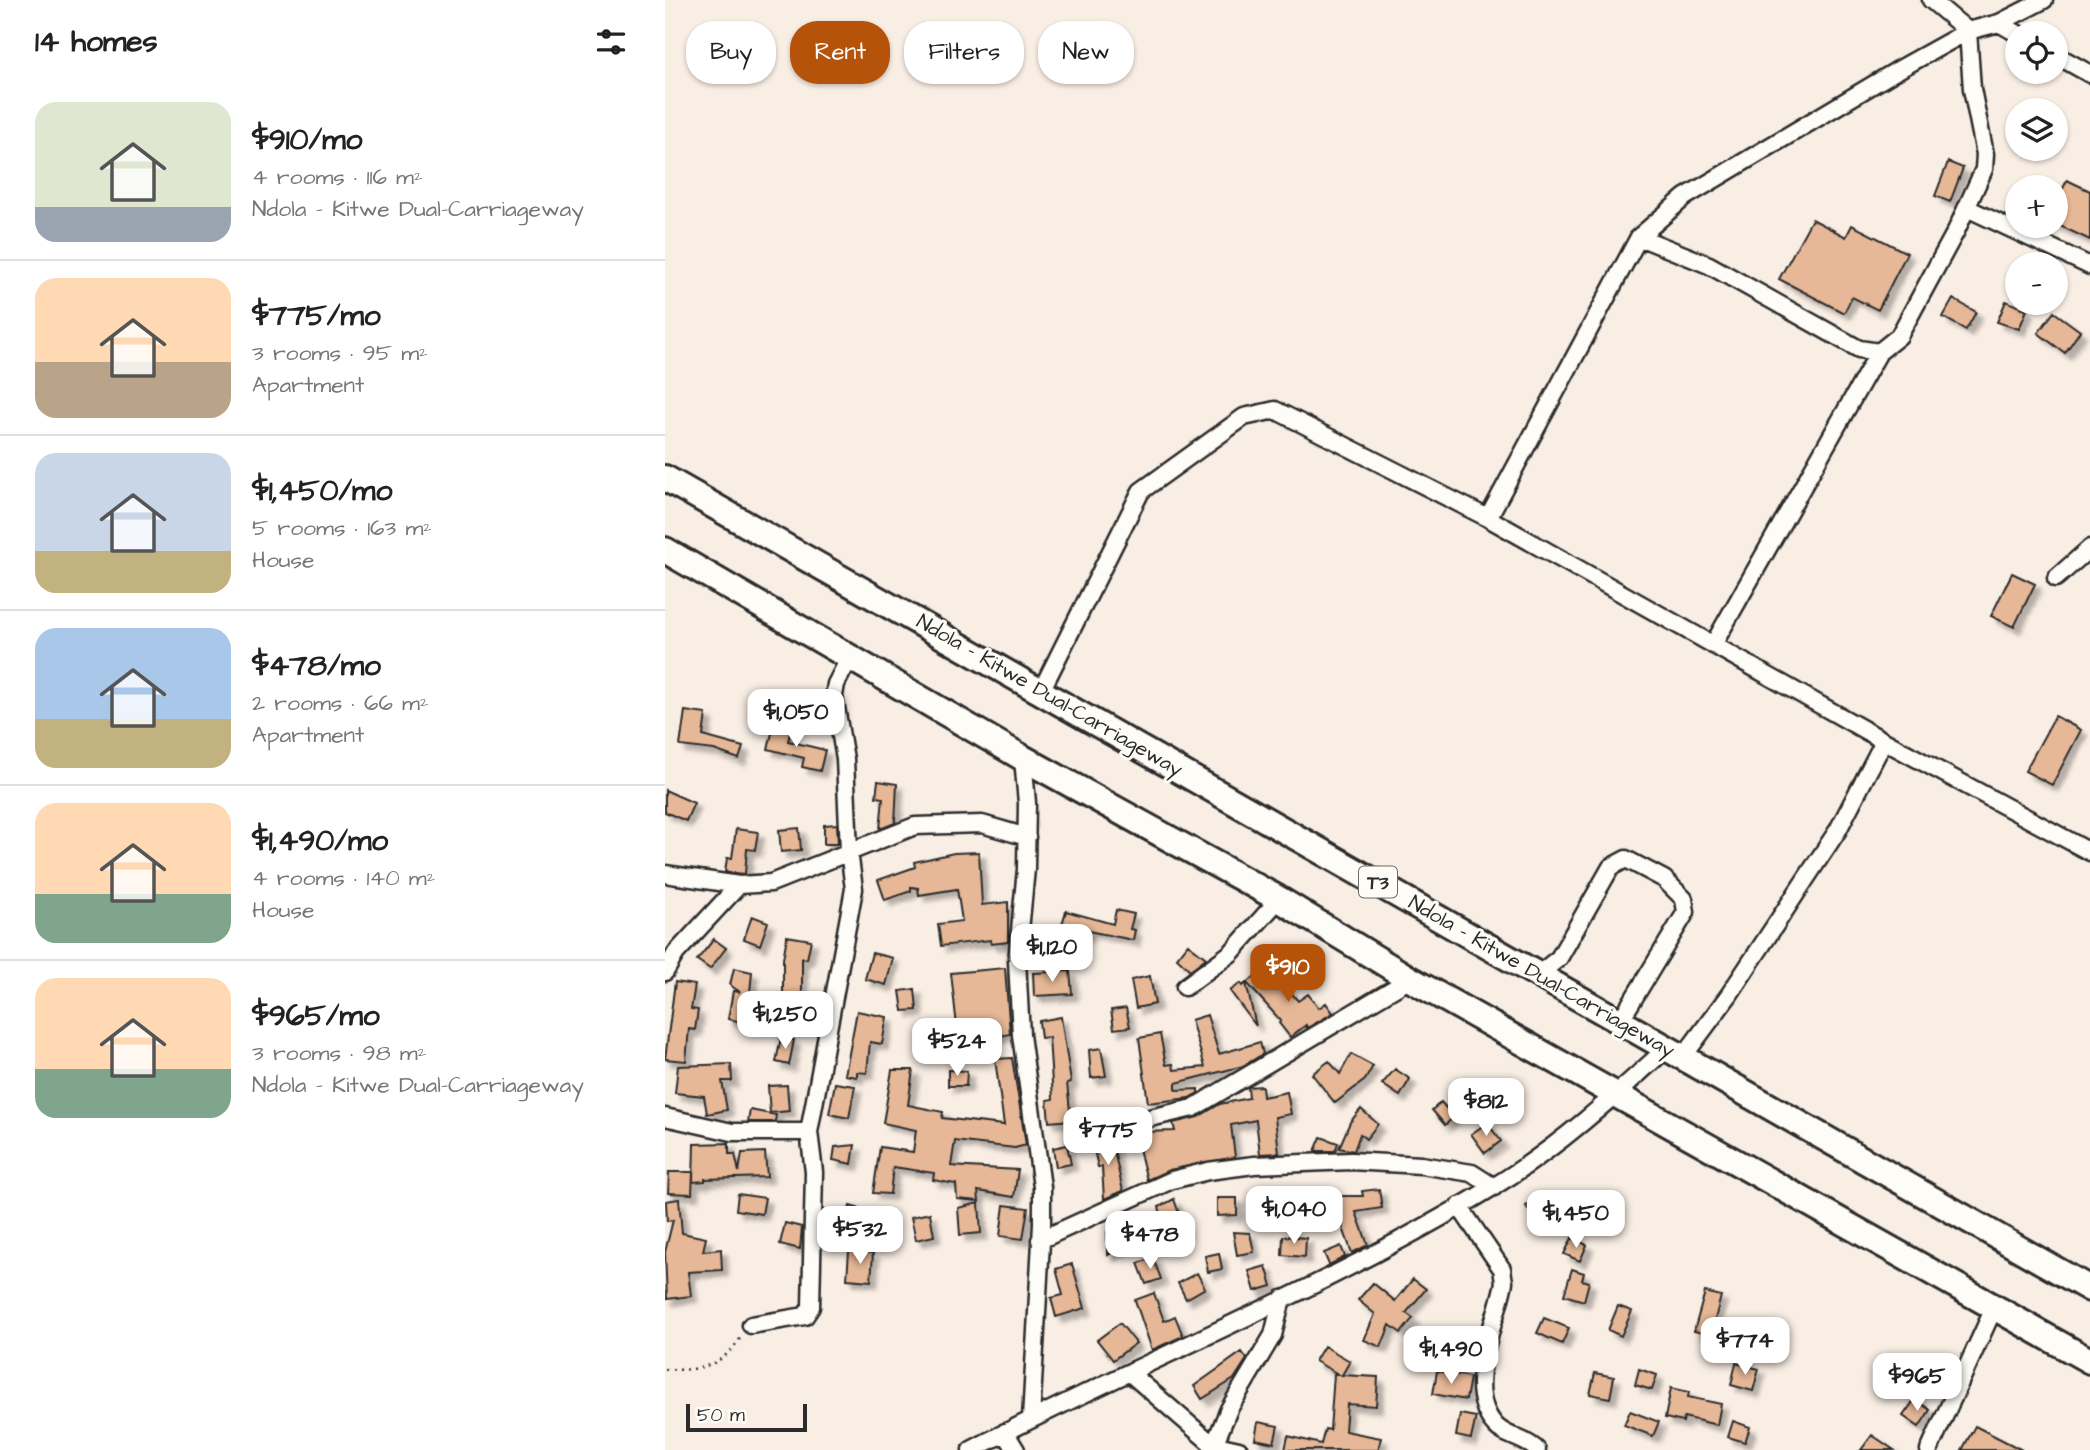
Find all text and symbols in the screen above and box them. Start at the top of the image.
text: 14 homes [35,21,158,63]
chip: Buy [686,21,776,84]
chip: Rent [790,21,890,84]
chip: Filters [904,21,1024,84]
chip: New [1038,21,1134,84]
map controls [2005,21,2068,315]
button: locate [2005,21,2068,84]
icon: filters [592,23,630,61]
button: layers [2005,98,2068,161]
text: $910/mo [252,119,362,161]
icon: home [91,130,175,214]
text: 4 rooms · 116 m² [252,161,423,193]
button: + [2005,175,2068,238]
text: Ndola - Kitwe Dual-Carriageway [252,193,584,225]
button: − [2005,252,2068,315]
text: $775/mo [252,295,381,337]
icon: home [91,306,175,390]
text: 3 rooms · 95 m² [252,337,428,369]
text: Apartment [252,369,364,401]
text: $1,450/mo [252,470,392,512]
icon: home [91,481,175,565]
text: 5 rooms · 163 m² [252,512,432,544]
text: House [252,544,315,576]
street label: Ndola - Kitwe Dual-Carriageway [910,607,1189,786]
text: $478/mo [252,645,381,687]
icon: home [91,656,175,740]
text: 2 rooms · 66 m² [252,687,429,719]
pin: $1,050 [739,690,853,749]
text: $1,050 [763,696,829,728]
text: Apartment [252,719,364,751]
text: $1,490/mo [252,820,388,862]
icon: home [91,831,175,915]
text: 4 rooms · 140 m² [252,862,435,894]
road number: T3 [1359,866,1397,898]
street label: Ndola - Kitwe Dual-Carriageway [1402,888,1681,1067]
text: House [252,894,315,926]
pin: $1,120 [995,925,1109,984]
text: $1,120 [1027,931,1077,963]
pin: $910 [1247,944,1329,1004]
text: $910 [1266,951,1310,983]
pin: $1,250 [728,992,842,1051]
text: $965/mo [252,995,380,1037]
text: $1,250 [753,998,817,1030]
icon: home [91,1006,175,1090]
pin: $524 [916,1018,998,1078]
text: $524 [928,1025,986,1057]
text: 3 rooms · 98 m² [252,1037,426,1069]
text: Ndola - Kitwe Dual-Carriageway [252,1069,584,1101]
pin: $812 [1445,1078,1527,1138]
text: $812 [1464,1085,1508,1117]
pin: $775 [1067,1108,1149,1167]
text: $775 [1079,1114,1137,1146]
pin: $1,040 [1237,1186,1351,1246]
pin: $1,450 [1519,1190,1633,1250]
text: $1,040 [1262,1193,1326,1225]
text: $1,450 [1543,1197,1609,1229]
pin: $532 [819,1206,901,1266]
pin: $478 [1109,1212,1191,1271]
text: $532 [833,1213,887,1245]
text: $478 [1121,1218,1179,1250]
pin: $774 [1704,1318,1786,1377]
text: $774 [1717,1324,1773,1356]
pin: $1,490 [1394,1326,1508,1386]
text: $1,490 [1419,1333,1483,1365]
pin: $965 [1876,1354,1958,1413]
text: $965 [1889,1360,1945,1392]
scale bar [686,1401,807,1433]
text: 50 m [697,1402,745,1429]

